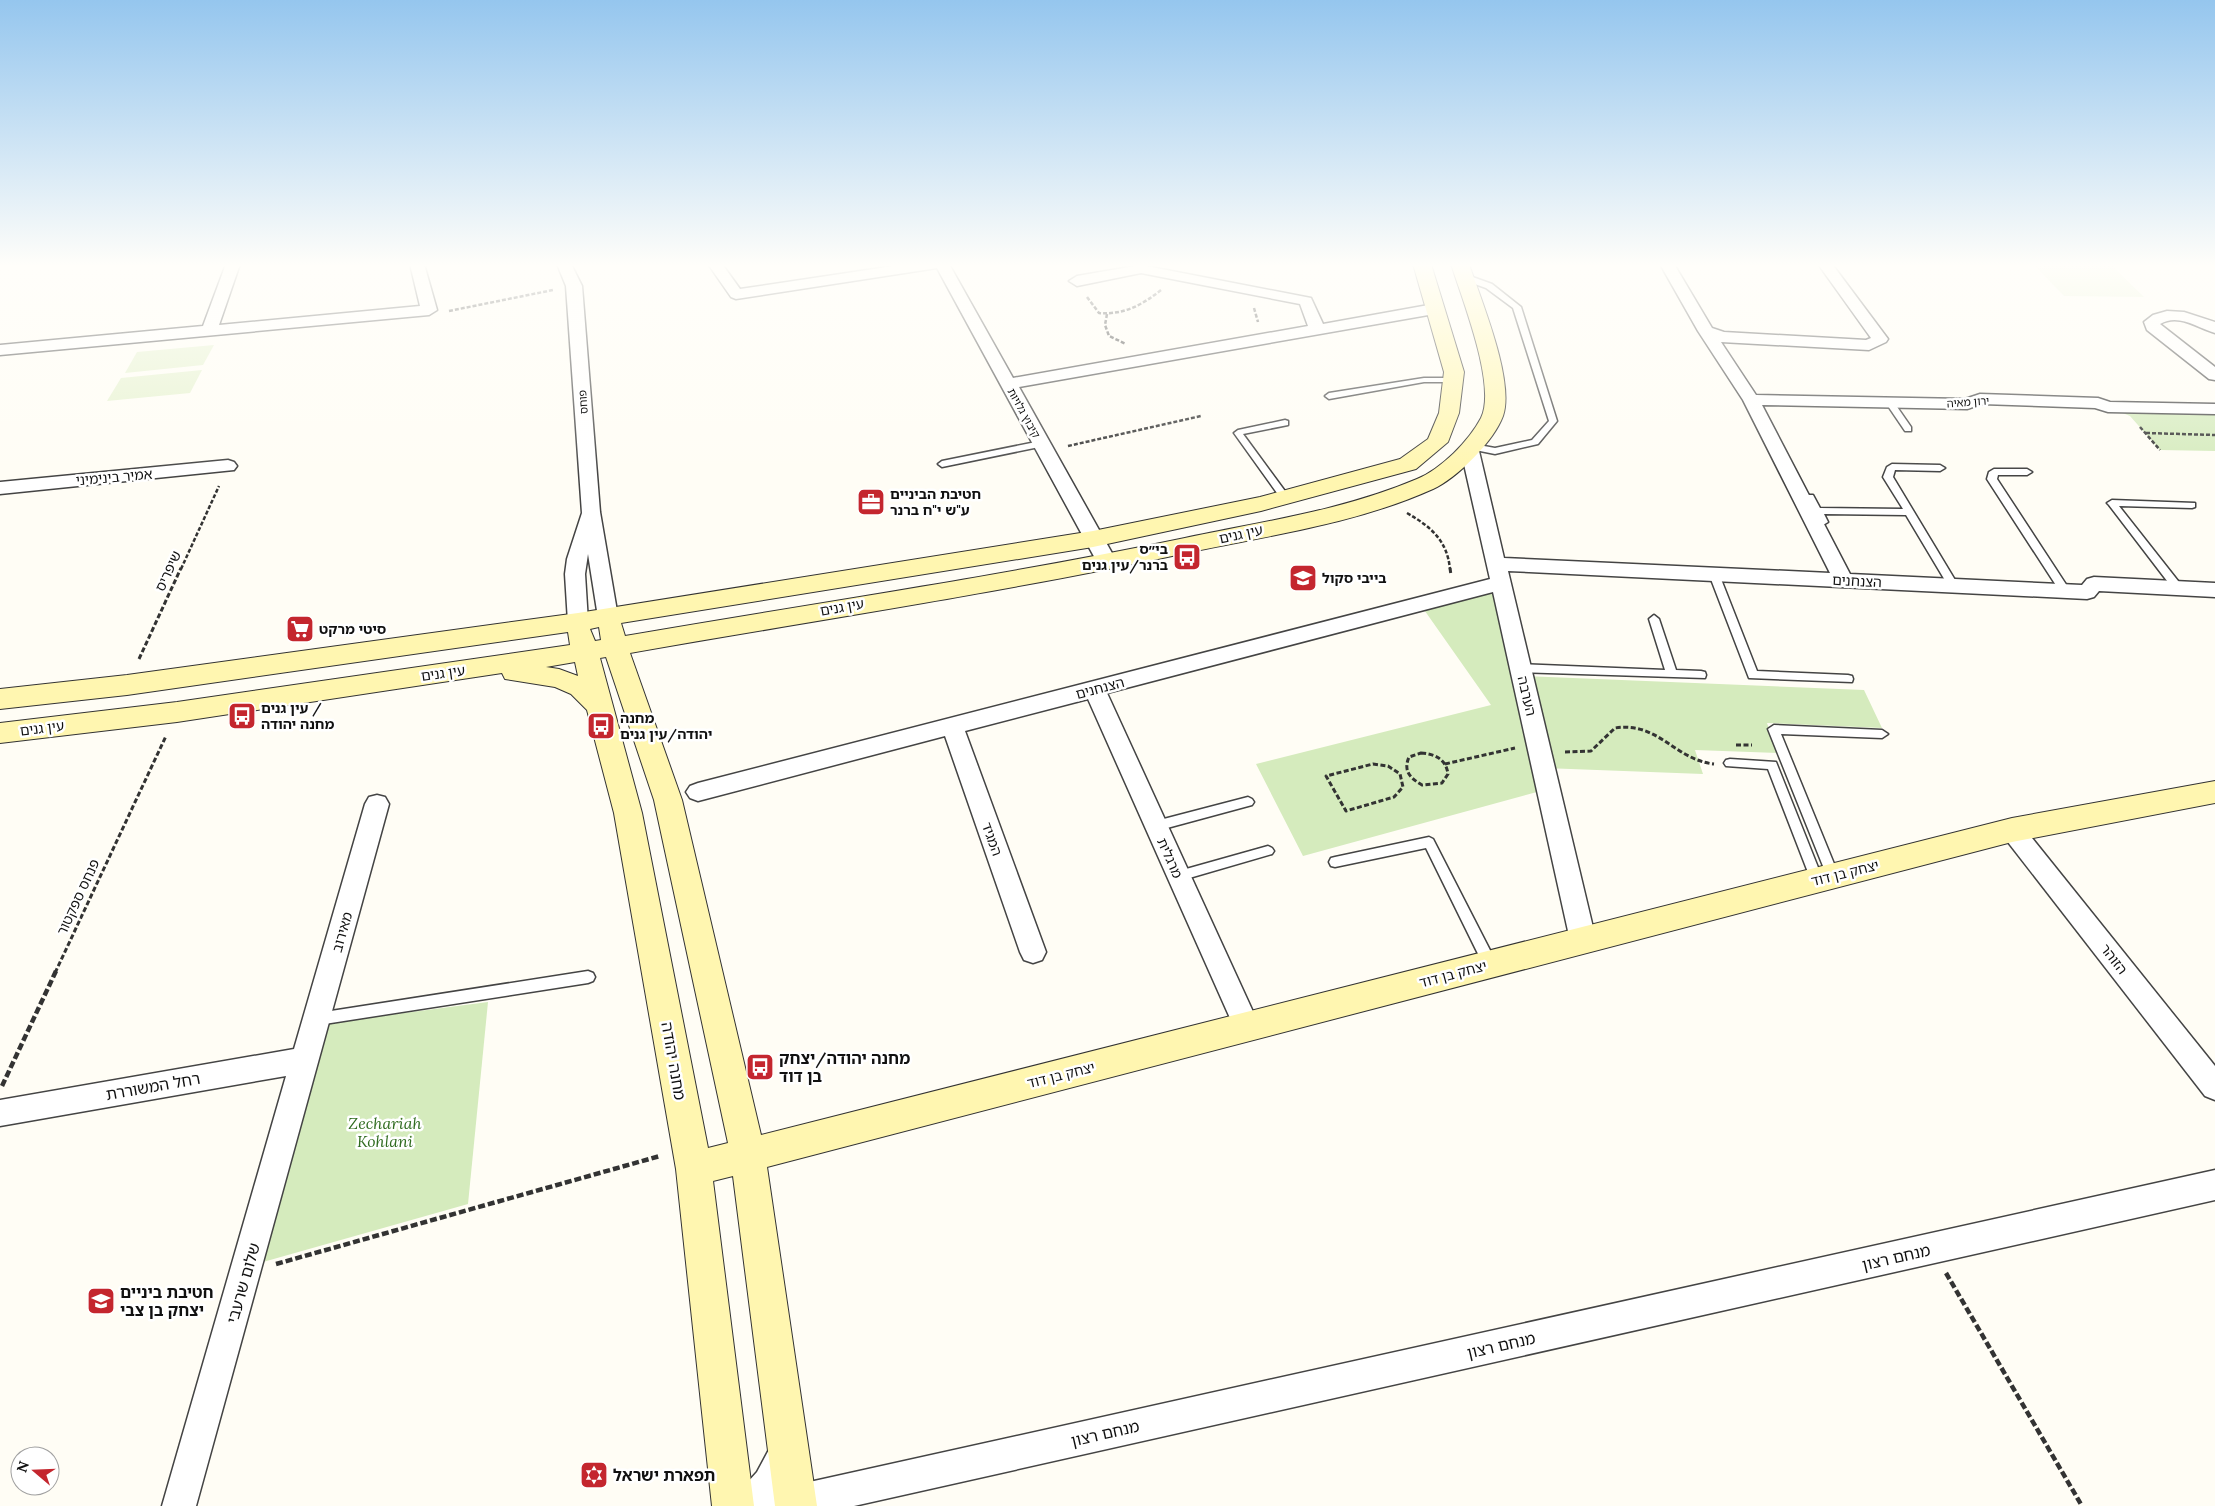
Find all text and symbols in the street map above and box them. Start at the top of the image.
street label: קיבוץ גלויות [1005,386,1043,440]
street label: פוחס [575,389,591,415]
street label: ירון מאיה [1946,394,1990,410]
street label: אמיר בינימיני [75,465,153,489]
place label: חטיבת הביניים ע"ש י"ח ברנר [890,485,981,519]
office icon: חטיבת הביניים ע"ש י"ח ברנר [856,487,886,517]
street label: עין גנים [1217,521,1265,547]
place label: בי״ס ברנר/עין גנים [1082,540,1168,574]
bus stop icon: בי״ס ברנר/עין גנים [1172,542,1202,572]
street label: שיפריס [151,548,185,594]
school or university icon: בייבי סקול [1288,563,1318,593]
place label: בייבי סקול [1322,569,1387,587]
street label: הצנחנים [1832,571,1882,591]
street label: עין גנים [819,594,865,620]
supermarket icon: סיטי מרקט [285,614,315,644]
place label: סיטי מרקט [319,620,386,638]
street label: עין גנים [420,661,466,685]
street label: הצנחנים [1074,673,1126,703]
street label: הערבה [1514,674,1540,718]
place label: עין גנים / מחנה יהודה [261,699,334,733]
bus stop icon: עין גנים / מחנה יהודה [227,701,257,731]
place label: מחנה יהודה/עין גנים [620,709,712,743]
bus stop icon: מחנה יהודה/עין גנים [586,711,616,741]
street label: עין גנים [19,716,65,740]
street label: המגיד [978,820,1006,858]
street label: מרגלית [1153,835,1187,881]
street label: פנחס ספקטור [53,856,103,938]
street label: יצחק בן דוד [1809,856,1881,890]
street label: מאירוב [328,910,356,954]
street label: הזוהר [2097,940,2131,978]
street label: יצחק בן דוד [1417,956,1489,992]
street label: מחנה יהודה [657,1020,691,1102]
place label: מחנה יהודה/יצחק בן דוד [779,1048,910,1086]
bus stop icon: מחנה יהודה/יצחק בן דוד [745,1052,775,1082]
street label: יצחק בן דוד [1025,1058,1097,1092]
street label: רחל המשוררת [104,1068,202,1104]
park label: Zechariah Kohlani [348,1113,422,1151]
street label: מנחם רצון [1860,1239,1932,1275]
street label: שלום שרעבי [222,1240,264,1326]
place label: חטיבת ביניים יצחק בן צבי [120,1282,214,1320]
school or university icon: חטיבת ביניים יצחק בן צבי [86,1286,116,1316]
street label: מנחם רצון [1465,1327,1537,1363]
street label: מנחם רצון [1069,1415,1141,1451]
north arrow [10,1446,60,1496]
text: N [12,1459,33,1475]
synagogue icon: תפארת ישראל [579,1460,609,1490]
place label: תפארת ישראל [613,1465,715,1485]

